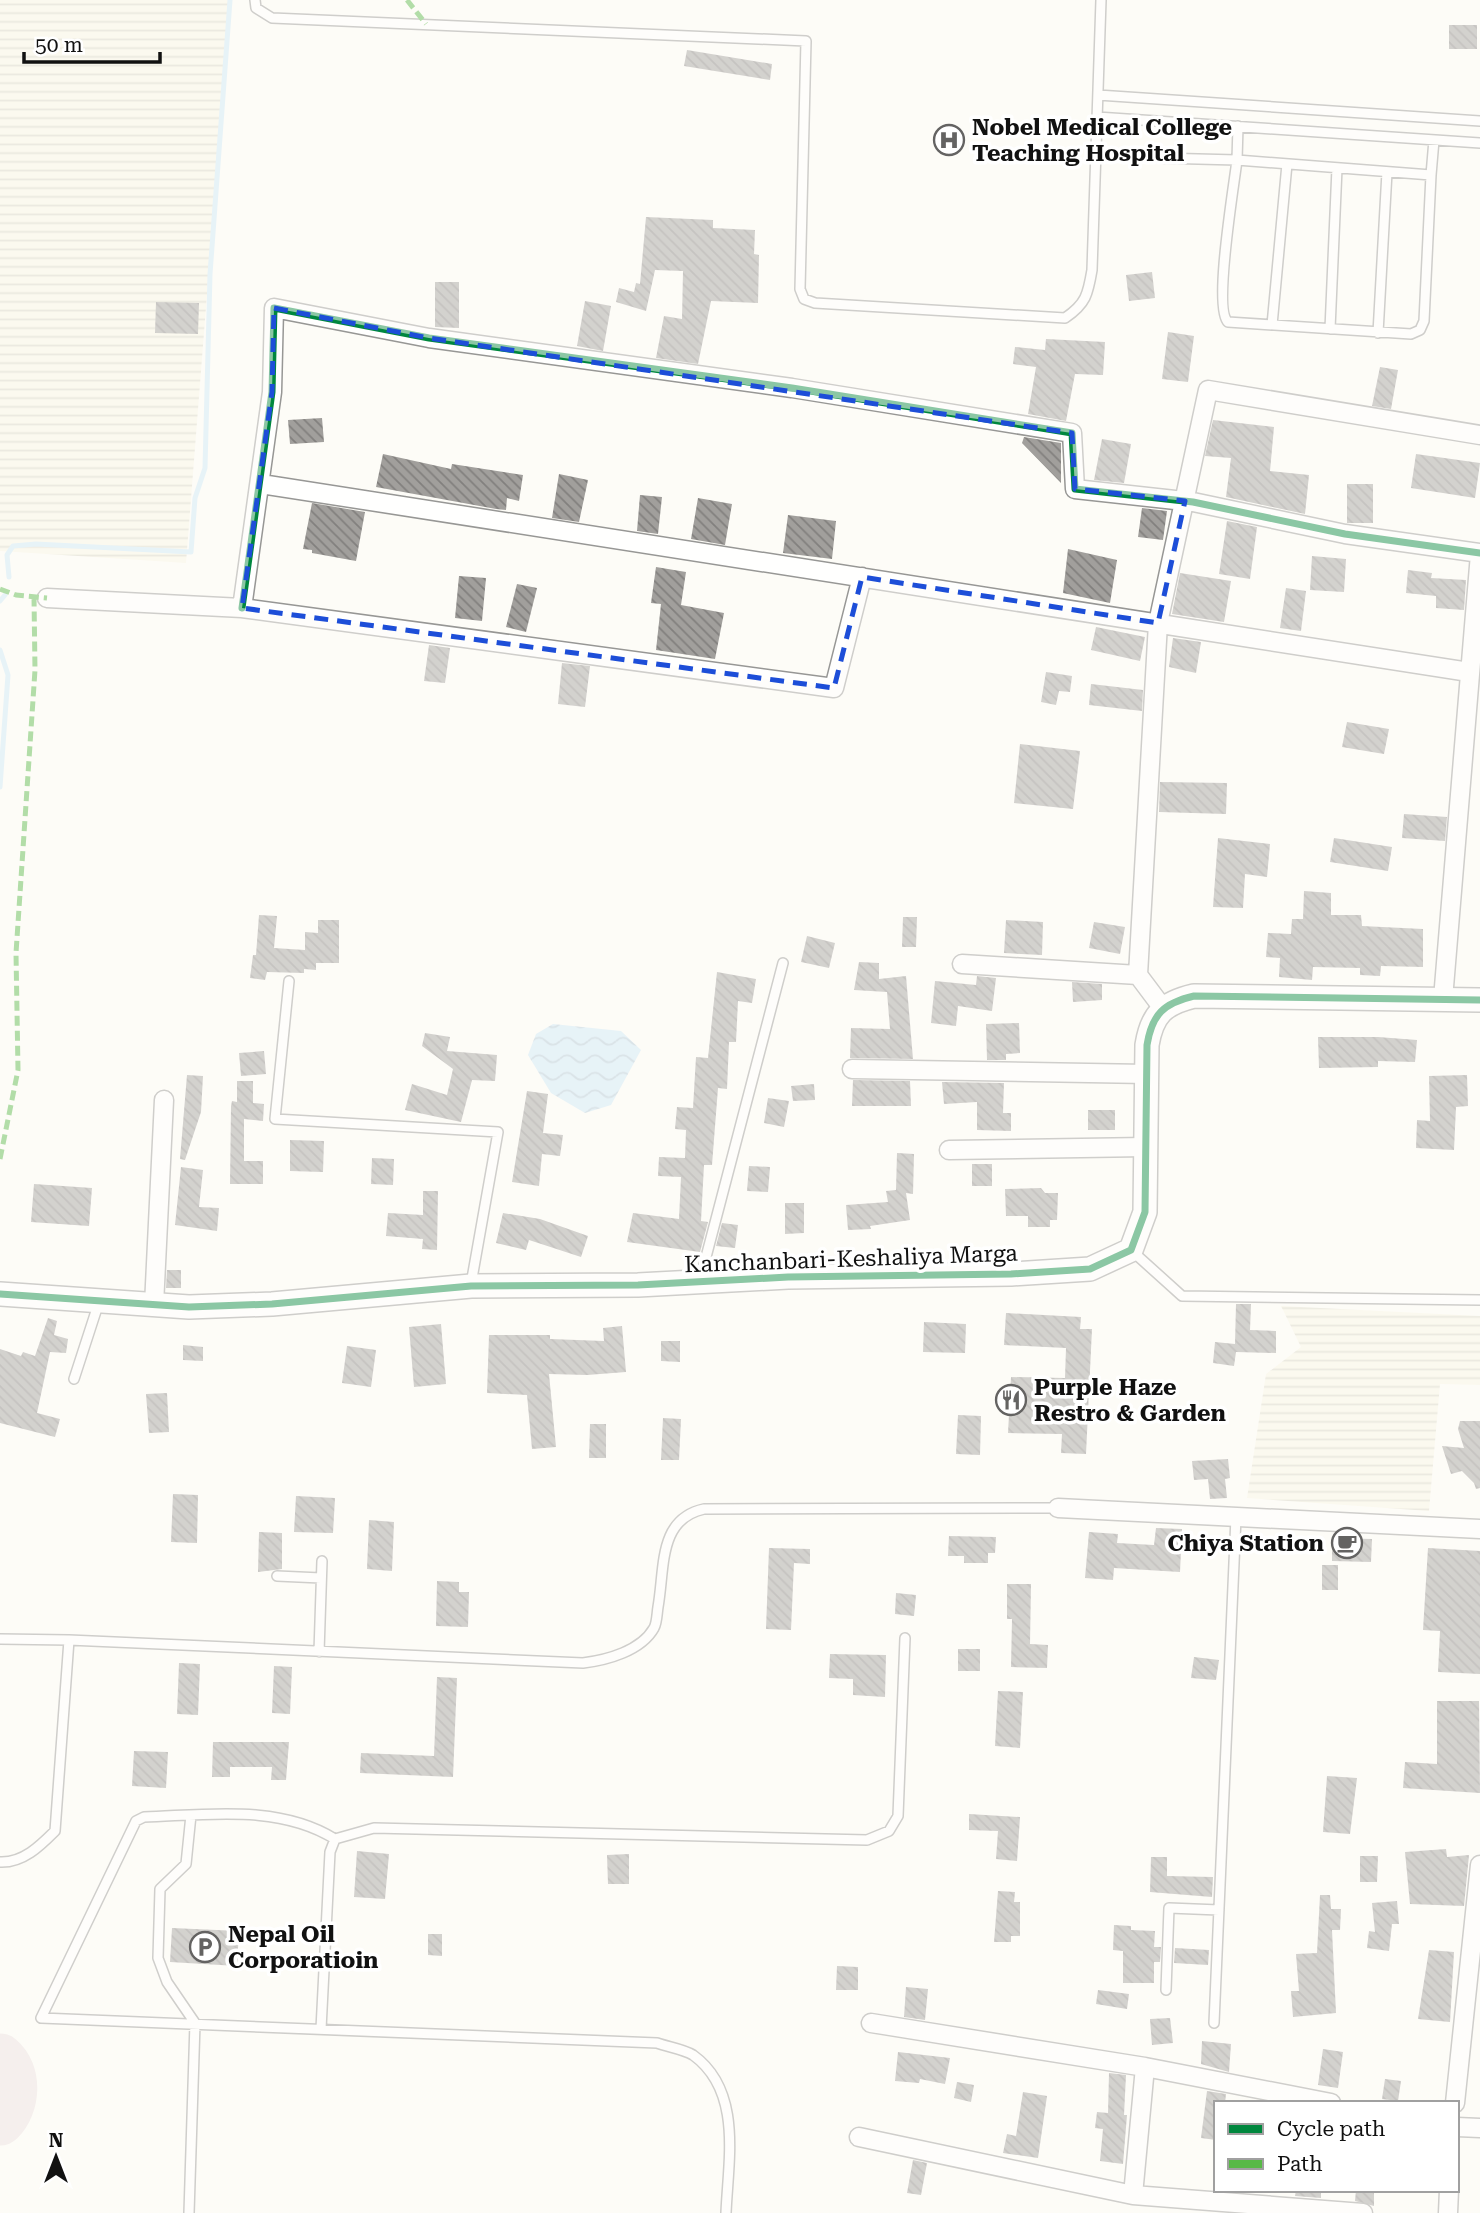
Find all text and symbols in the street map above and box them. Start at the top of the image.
scale bar [24,21,161,65]
text: 50 m [35,33,83,57]
place label: Nobel Medical College Teaching Hospital [972,114,1232,167]
hospital icon: Nobel Medical College Teaching Hospital [932,123,966,157]
street label: Kanchanbari-Keshaliya Marga [684,1240,1019,1278]
place label: Purple Haze Restro & Garden [1034,1374,1227,1427]
restaurant icon: Purple Haze Restro & Garden [994,1383,1028,1417]
cafe icon: Chiya Station [1330,1526,1364,1560]
place label: Chiya Station [1167,1530,1325,1557]
place label: Nepal Oil Corporatioin [228,1921,379,1974]
parking icon: Nepal Oil Corporatioin [188,1930,222,1964]
legend [1214,2101,1459,2192]
text: Cycle path [1277,2117,1386,2141]
north arrow [21,2122,91,2192]
text: N [49,2129,64,2152]
text: Path [1277,2152,1323,2176]

